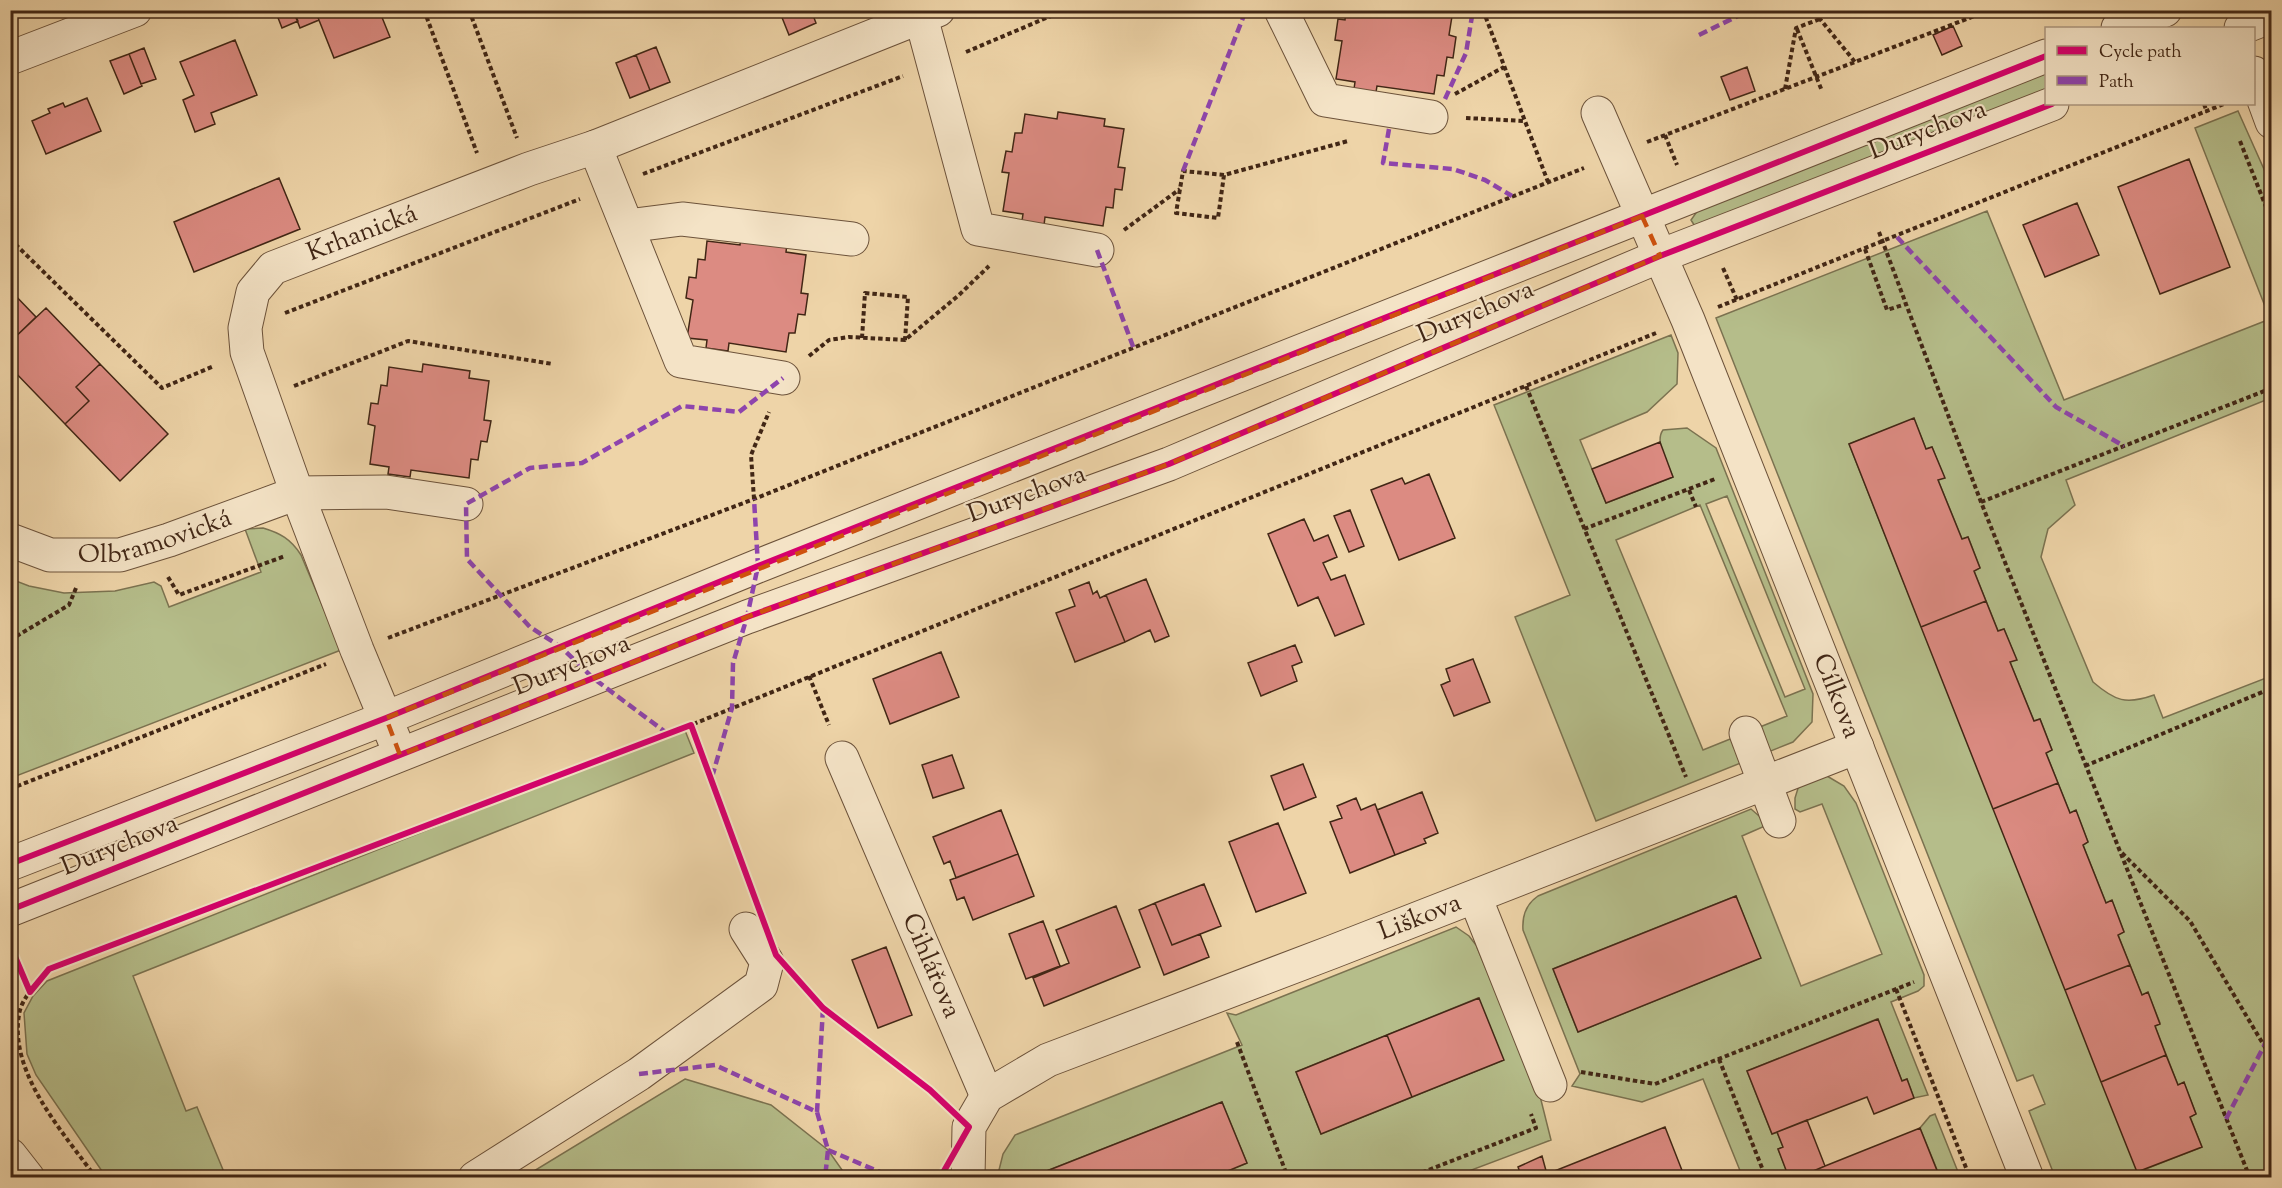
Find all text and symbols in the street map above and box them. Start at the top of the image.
legend [2045,27,2255,105]
text: Cycle path [2099,40,2182,66]
text: Path [2099,70,2134,96]
street label: Durychova [1864,92,1992,170]
street label: Krhanická [302,195,423,272]
street label: Durychova [1412,272,1540,354]
street label: Durychova [963,457,1091,533]
street label: Olbramovická [78,500,237,574]
street label: Durychova [508,626,636,706]
street label: Cílkova [1803,648,1870,744]
street label: Durychova [56,806,184,886]
street label: Liškova [1373,885,1467,951]
street label: Cihlářova [892,907,970,1024]

